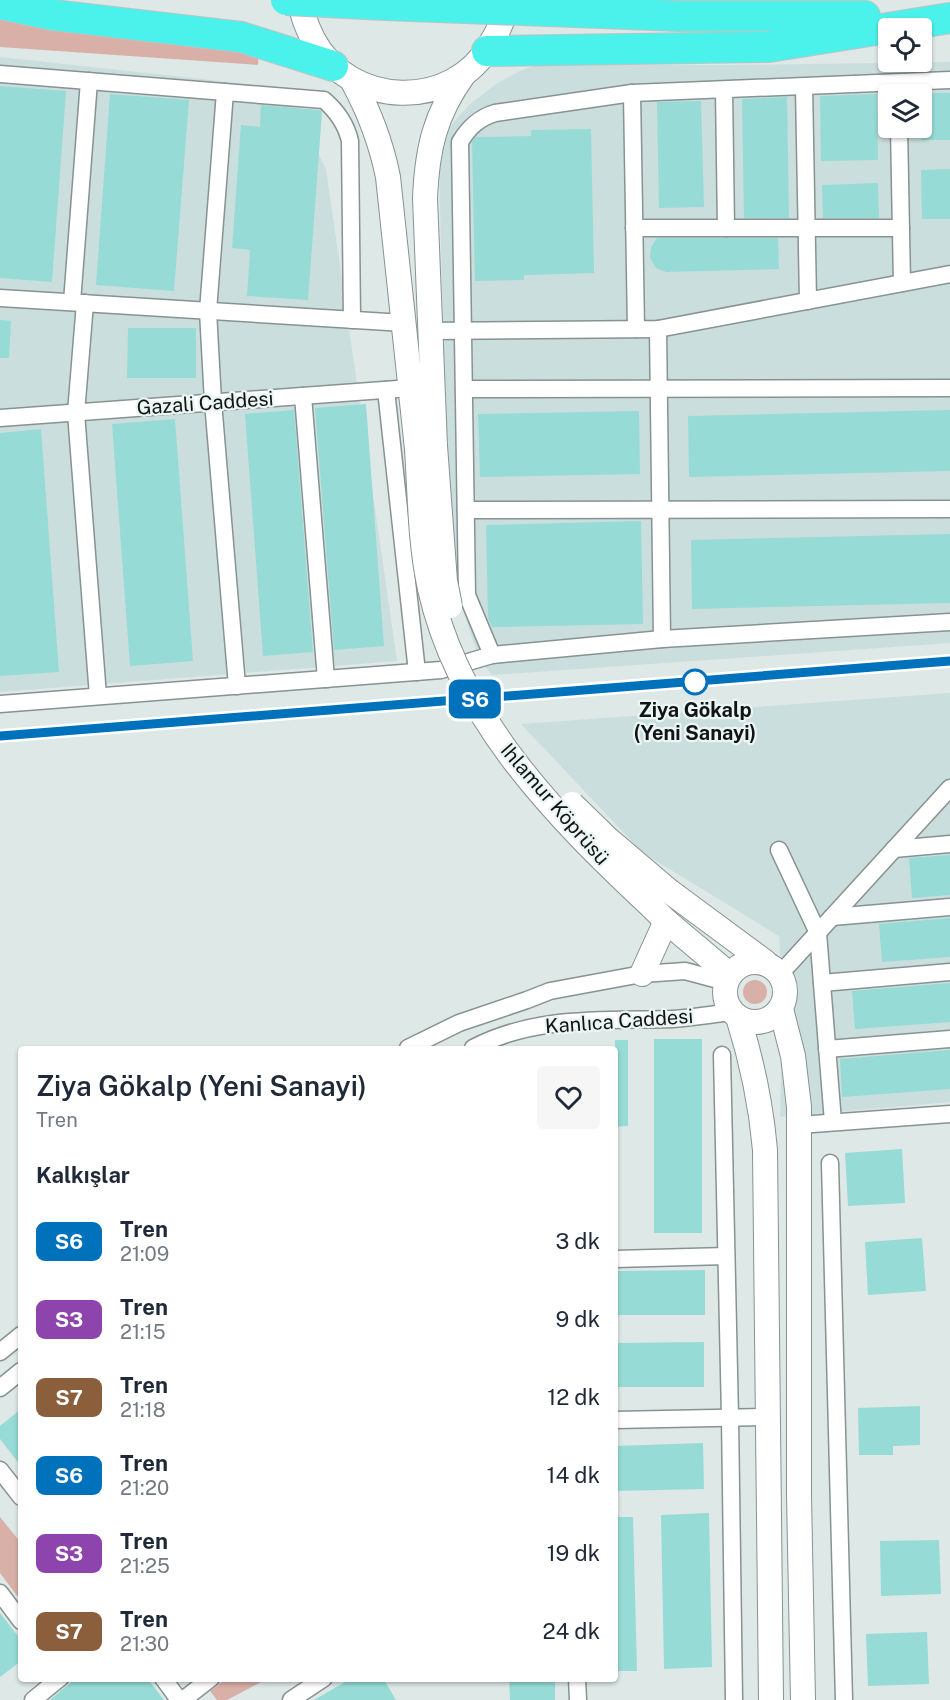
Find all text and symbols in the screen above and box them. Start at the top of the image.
map controls [878,18,932,138]
button: locate [878,18,932,72]
button: layers [878,84,932,138]
street label: Gazali Caddesi [136,386,274,420]
marker: Ziya Gökalp (Yeni Sanayi) [682,669,708,695]
line badge: S6 [448,680,502,718]
text: S6 [461,687,489,712]
place label: Ziya Gökalp (Yeni Sanayi) [634,698,756,745]
street label: Ihlamur Köprüsü [496,738,614,870]
street label: Kanlıca Caddesi [544,1004,694,1038]
button: heart [537,1066,600,1129]
text: Ziya Gökalp (Yeni Sanayi) [36,1069,367,1102]
text: Tren [36,1108,78,1132]
text: Kalkışlar [36,1162,130,1188]
text: Tren [120,1216,168,1242]
text: 3 dk [555,1228,600,1254]
text: S6 [55,1229,83,1254]
text: 21:09 [120,1242,169,1266]
text: Tren [120,1294,168,1320]
text: 9 dk [556,1306,600,1332]
text: S3 [55,1307,83,1332]
text: 21:15 [120,1320,166,1344]
text: Tren [120,1372,168,1398]
text: 12 dk [547,1384,600,1410]
text: S7 [55,1385,83,1410]
text: 21:18 [120,1398,166,1422]
text: Tren [120,1450,168,1476]
text: 14 dk [547,1462,600,1488]
text: S6 [55,1463,83,1488]
text: 21:20 [120,1476,169,1500]
text: Tren [120,1528,168,1554]
text: 19 dk [547,1540,600,1566]
text: S3 [55,1541,83,1566]
text: 21:25 [120,1554,170,1578]
text: Tren [120,1606,168,1632]
text: 24 dk [542,1618,600,1644]
text: S7 [55,1619,83,1644]
text: 21:30 [120,1632,169,1656]

